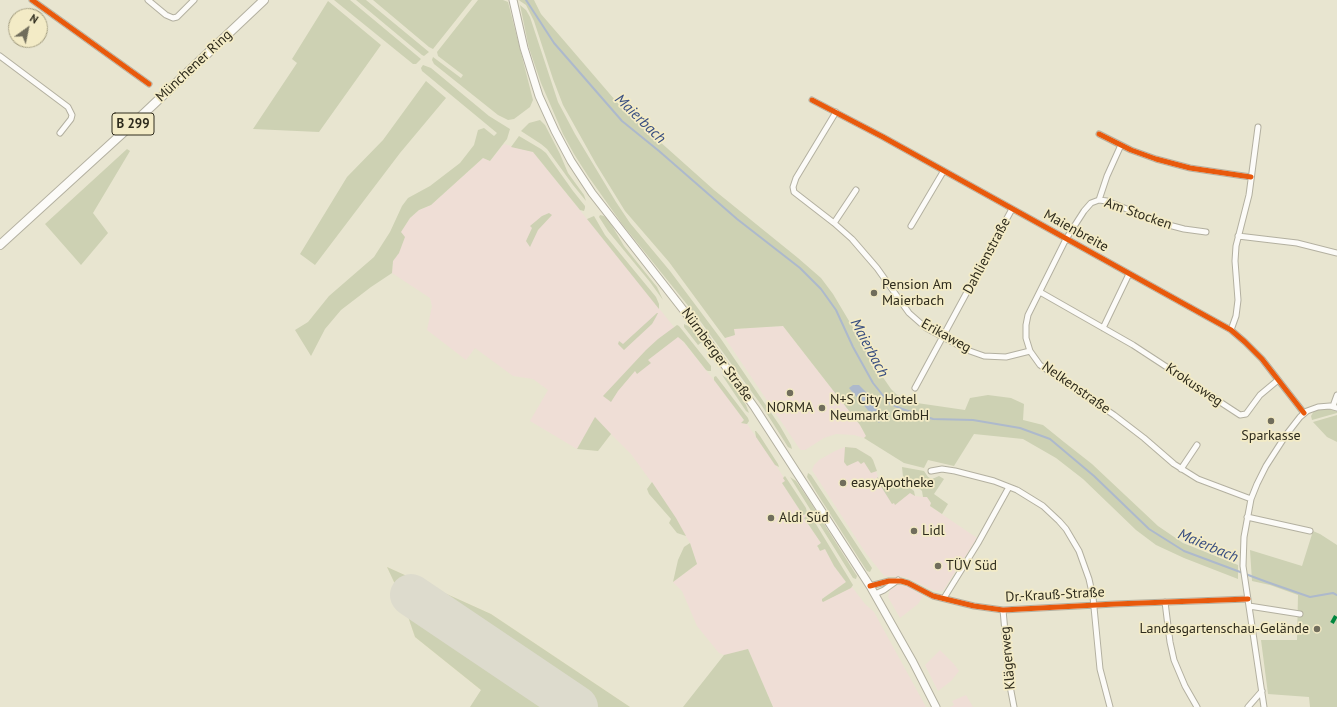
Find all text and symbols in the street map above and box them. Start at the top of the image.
north arrow [8,8,48,48]
text: N [27,11,41,27]
street label: Münchener Ring [152,26,236,106]
water label: Maierbach [611,90,669,148]
road number: B 299 [112,113,154,135]
street label: Am Stocken [1102,195,1174,233]
street label: Maienbreite [1041,206,1111,256]
street label: Dahlienstraße [960,215,1014,297]
place label: Pension Am Maierbach [882,277,952,310]
marker: Pension Am Maierbach [869,288,879,298]
street label: Nürnberger Straße [678,305,756,405]
street label: Erikaweg [918,315,974,357]
water label: Maierbach [846,316,892,380]
street label: Nelkenstraße [1039,358,1113,418]
street label: Krokusweg [1162,360,1226,410]
marker: NORMA [785,388,795,398]
place label: N+S City Hotel Neumarkt GmbH [830,392,929,424]
place label: NORMA [767,400,813,416]
marker: N+S City Hotel Neumarkt GmbH [817,403,827,413]
marker: Sparkasse [1266,416,1276,426]
place label: Sparkasse [1241,428,1301,444]
place label: easyApotheke [851,475,934,491]
marker: easyApotheke [838,478,848,488]
place label: Aldi Süd [779,510,829,526]
marker: Aldi Süd [766,513,776,523]
place label: Lidl [922,523,945,539]
water label: Maierbach [1175,525,1241,567]
marker: Lidl [909,526,919,536]
place label: TÜV Süd [946,558,997,574]
marker: TÜV Süd [933,561,943,571]
street label: Dr.-Krauß-Straße [1005,584,1105,606]
place label: Landesgartenschau-Gelände [1139,621,1309,637]
marker: Landesgartenschau-Gelände [1312,624,1322,634]
street label: Klägerweg [997,626,1019,690]

